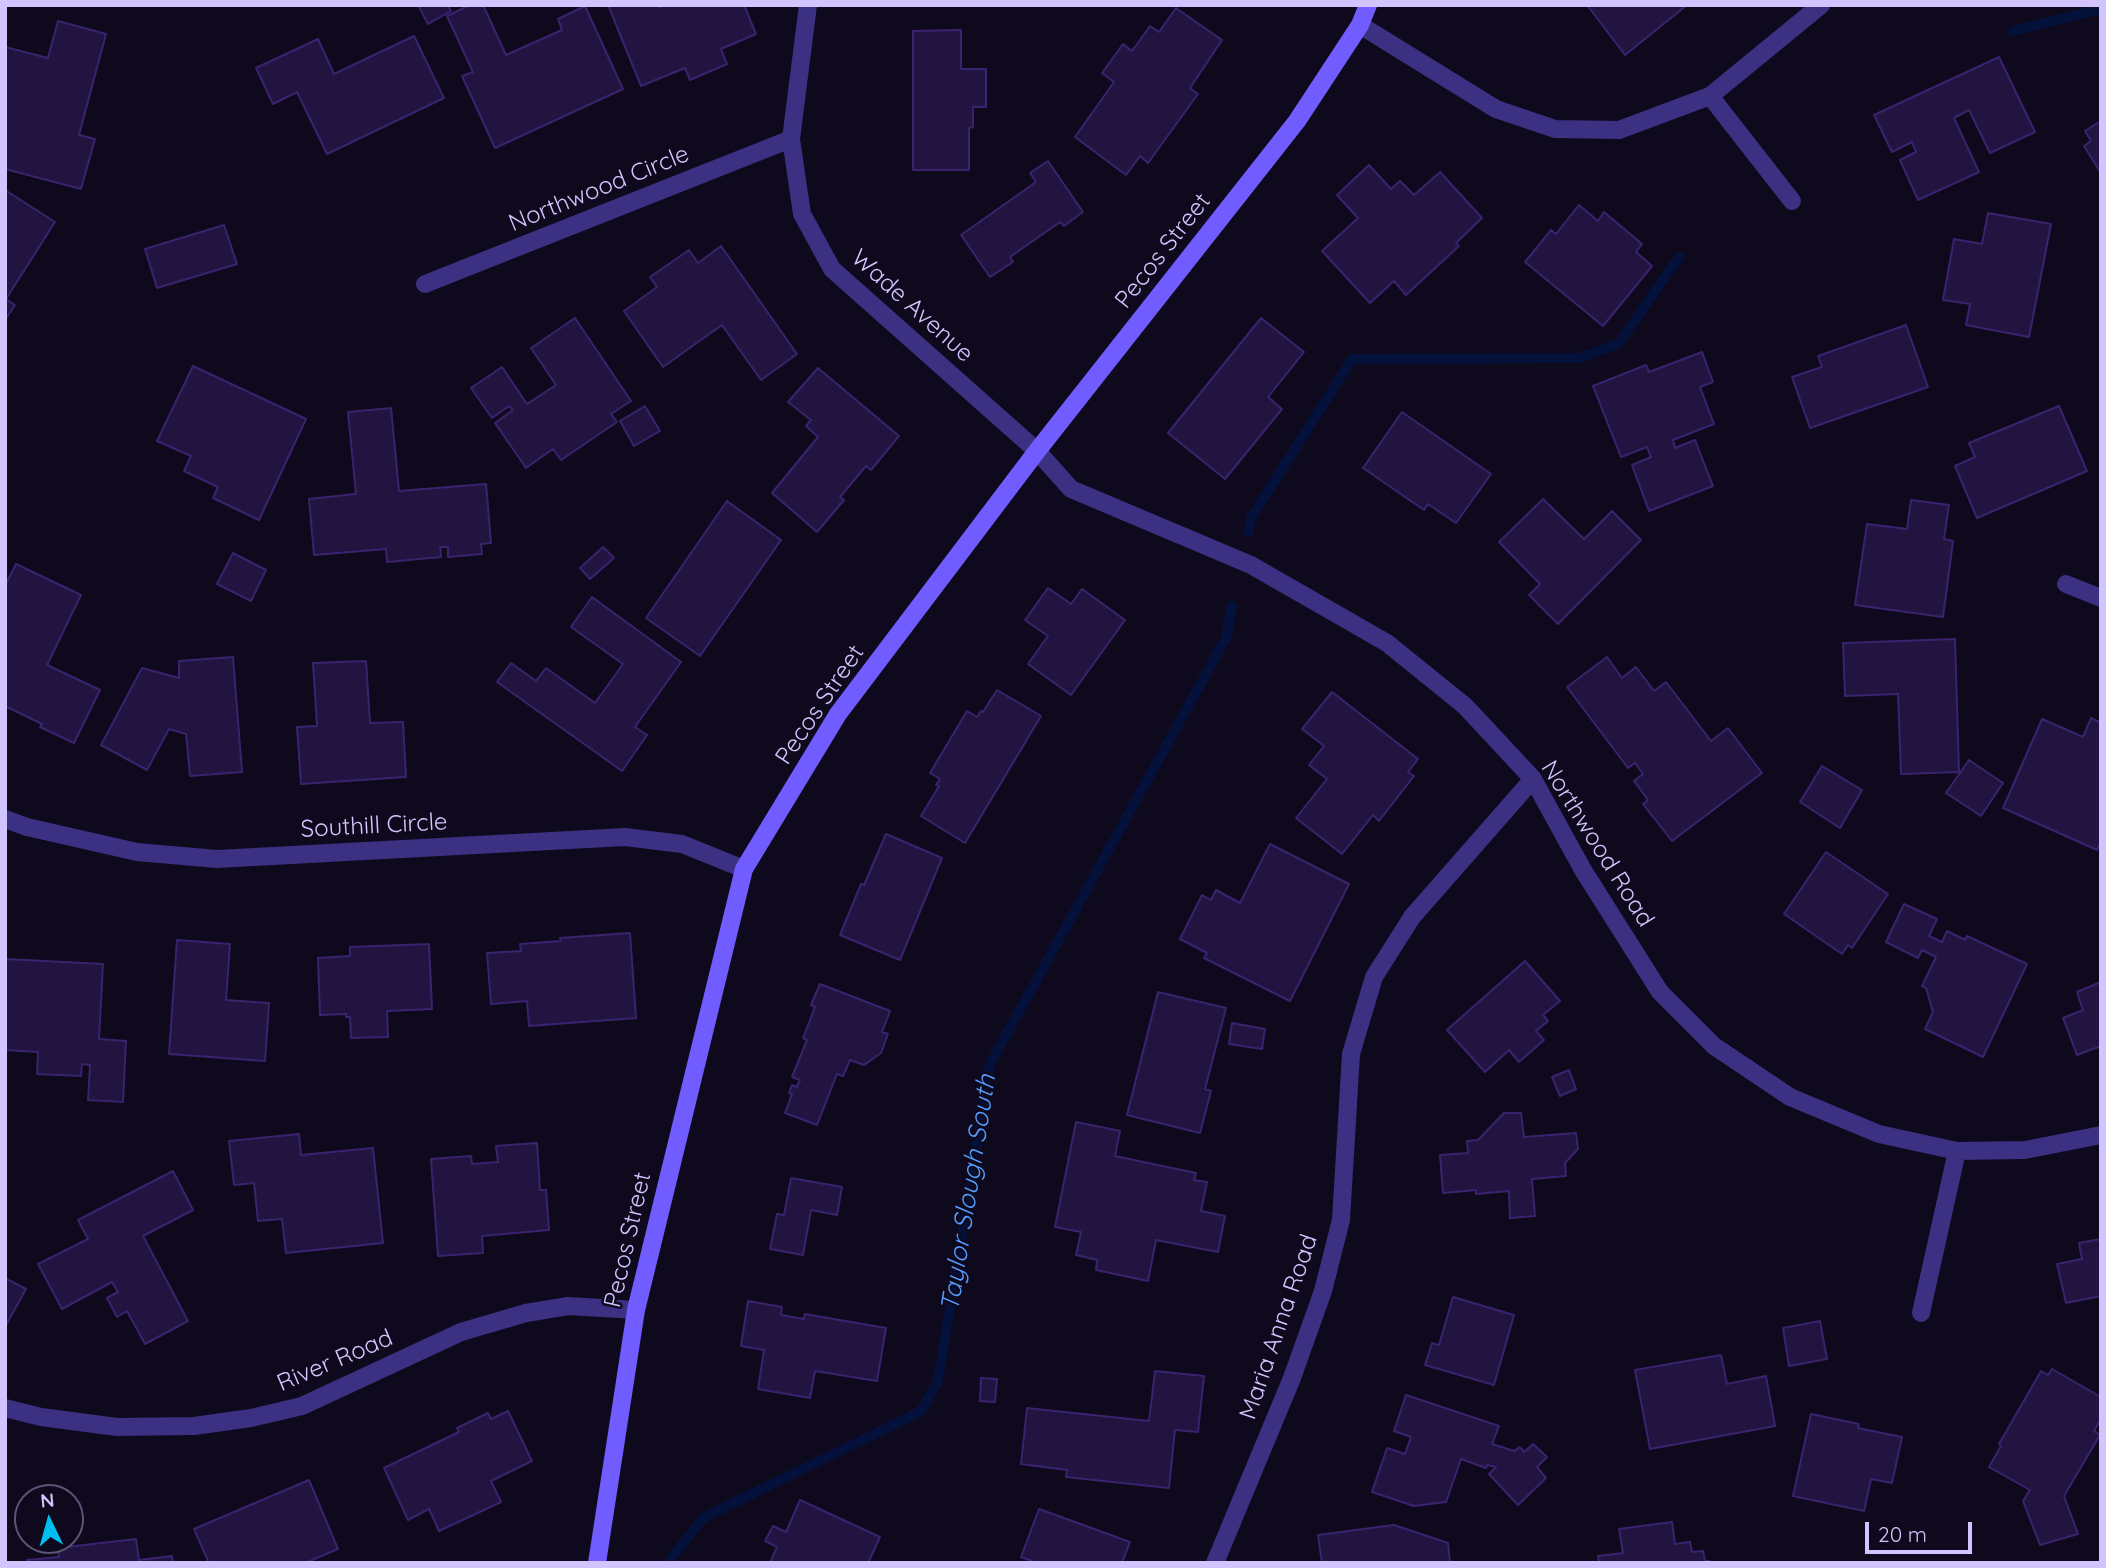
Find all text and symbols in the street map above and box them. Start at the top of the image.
street label: Northwood Circle [505,140,693,238]
street label: Pecos Street [1109,188,1217,314]
street label: Wade Avenue [845,244,979,368]
street label: Pecos Street [769,640,871,770]
street label: Northwood Road [1534,756,1660,932]
street label: Southill Circle [300,808,448,844]
water label: Taylor Slough South [935,1072,1003,1314]
street label: Pecos Street [598,1170,658,1310]
street label: Maria Anna Road [1234,1231,1324,1423]
street label: River Road [273,1324,397,1398]
north arrow [14,1484,84,1554]
text: N [39,1488,55,1513]
scale bar [1868,1508,1975,1552]
text: 20 m [1878,1521,1927,1547]

